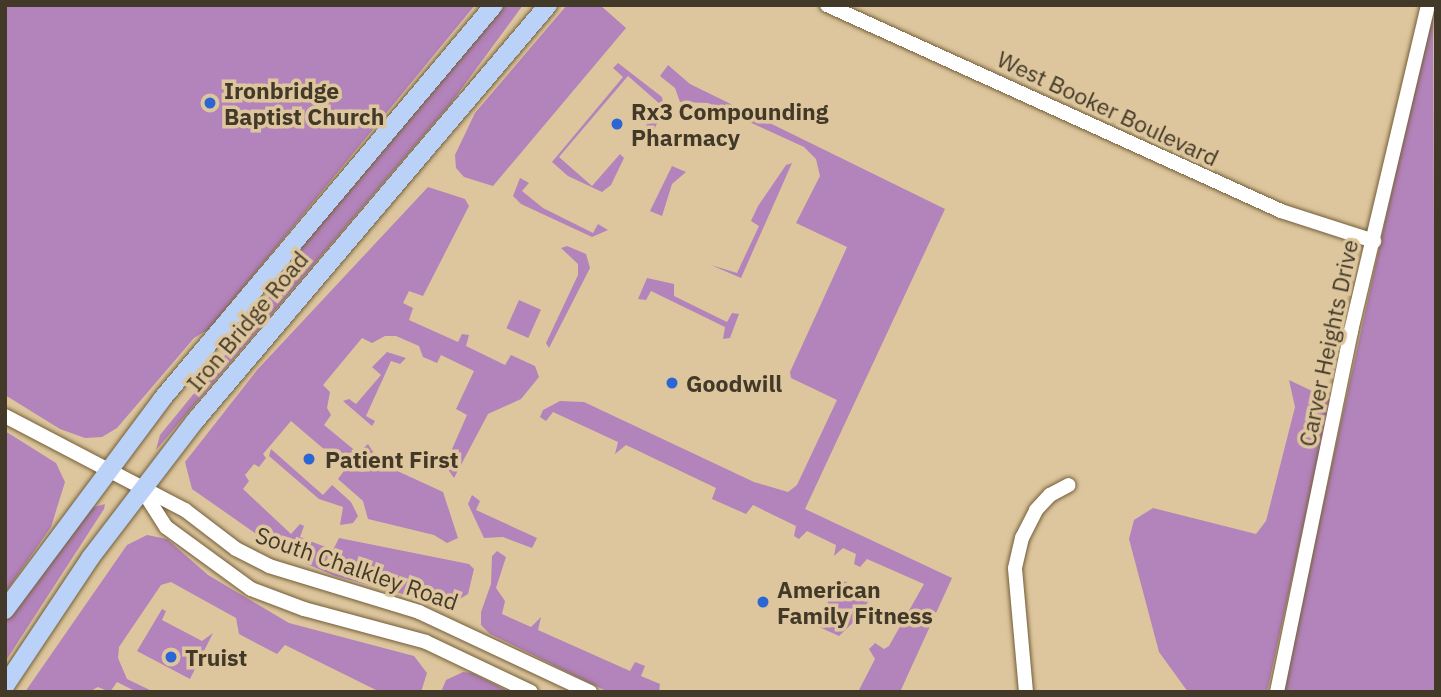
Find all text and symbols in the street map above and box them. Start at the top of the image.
street label: West Booker Boulevard [993,45,1223,171]
place label: Ironbridge Baptist Church [224,76,384,130]
marker: Ironbridge Baptist Church [202,95,218,111]
place label: Rx3 Compounding Pharmacy [631,97,828,151]
marker: Rx3 Compounding Pharmacy [609,116,625,132]
street label: Carver Heights Drive [1293,237,1363,449]
street label: Iron Bridge Road [180,245,314,397]
place label: Goodwill [686,369,782,397]
marker: Goodwill [664,375,680,391]
place label: Patient First [325,445,458,473]
marker: Patient First [299,449,319,469]
street label: South Chalkley Road [252,520,462,616]
place label: American Family Fitness [777,575,933,629]
marker: American Family Fitness [755,594,771,610]
place label: Truist [185,643,247,671]
marker: Truist [163,649,179,665]

